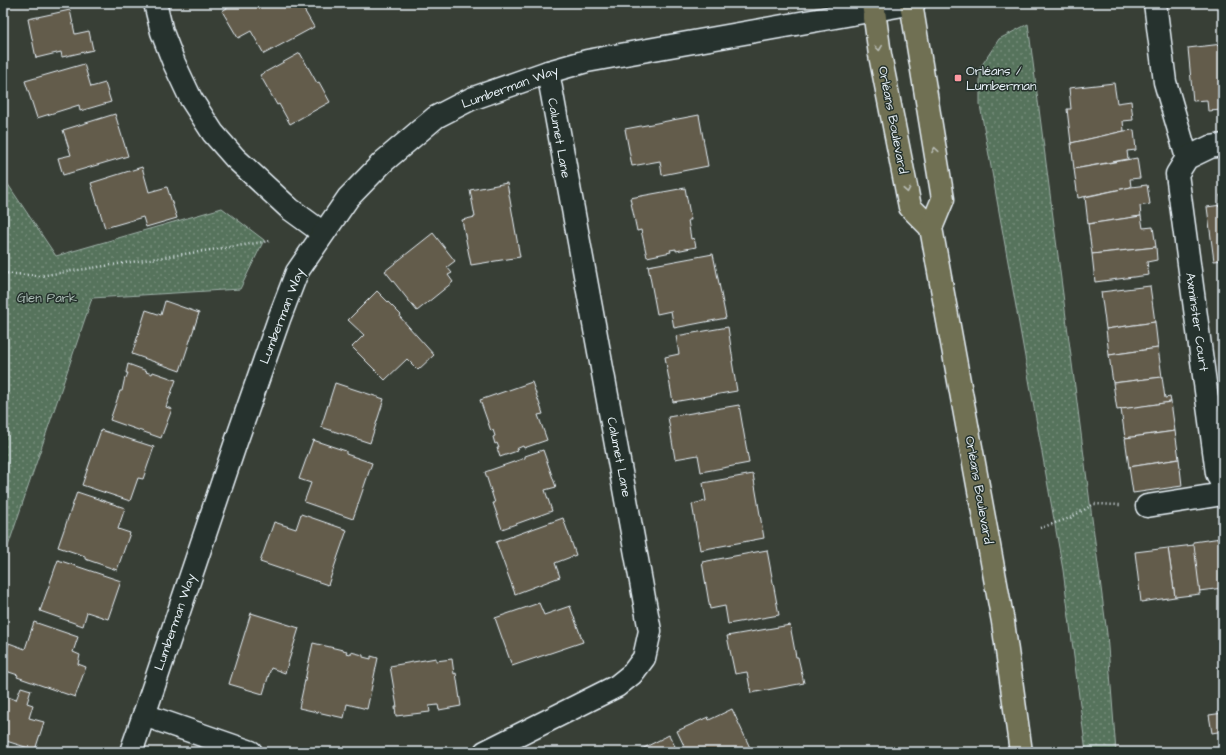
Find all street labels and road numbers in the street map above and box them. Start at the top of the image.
street label: Lumberman Way [459,61,561,114]
street label: Orléans Boulevard [874,65,912,176]
street label: Calumet Lane [543,96,575,180]
street label: Lumberman Way [255,265,310,367]
street label: Axminster Court [1181,271,1213,373]
street label: Calumet Lane [602,415,636,499]
street label: Orléans Boulevard [961,435,997,546]
street label: Lumberman Way [150,571,201,673]

